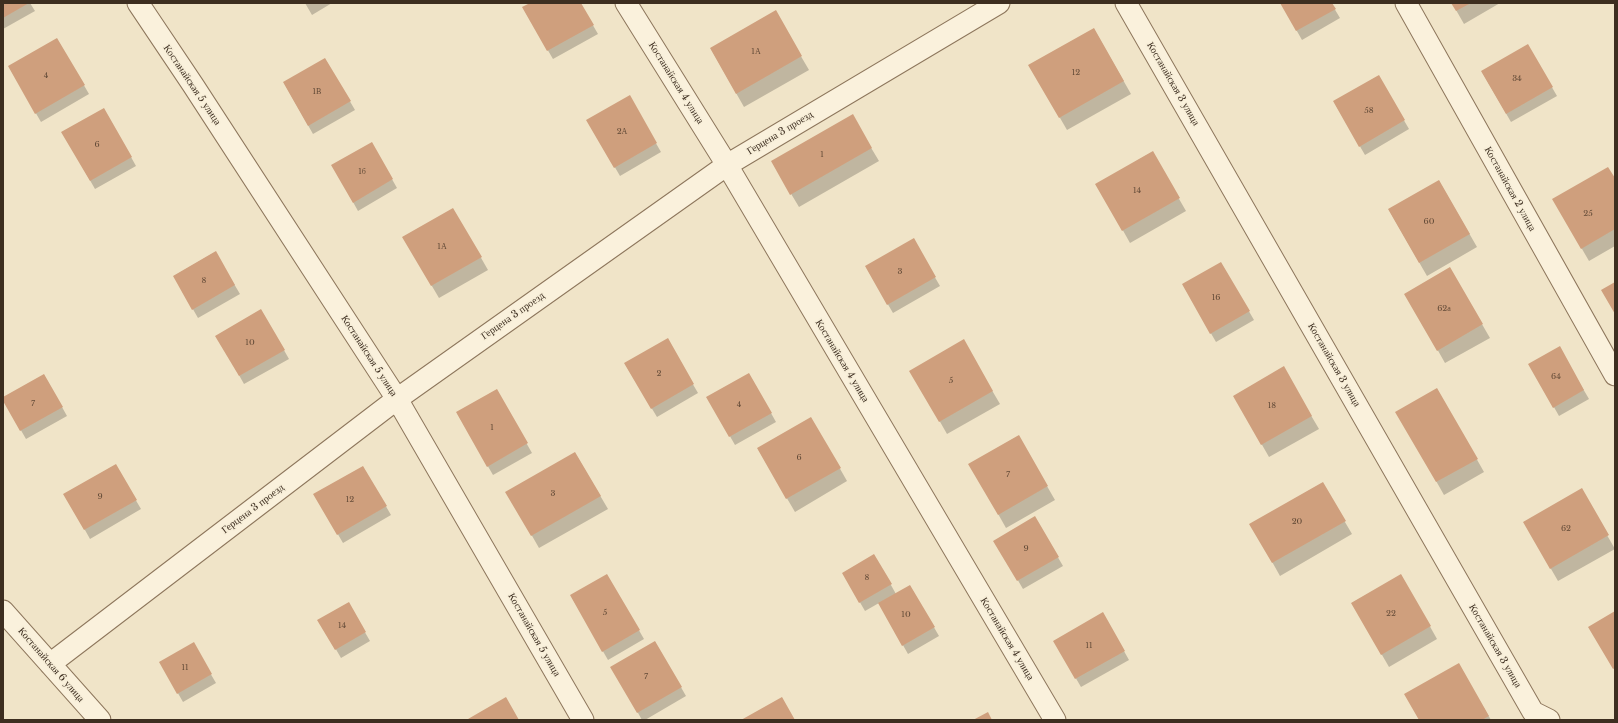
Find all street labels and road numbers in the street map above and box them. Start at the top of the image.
street label: Костанайская 4 улица [646,40,706,126]
street label: Костанайская 3 улица [1144,40,1202,128]
street label: Костанайская 5 улица [161,43,223,127]
street label: Герцена 3 проезд [745,109,815,157]
street label: Костанайская 2 улица [1482,145,1538,233]
street label: Герцена 3 проезд [479,290,547,342]
street label: Костанайская 5 улица [338,313,400,399]
street label: Костанайская 4 улица [813,317,871,405]
street label: Костанайская 3 улица [1305,321,1363,409]
street label: Герцена 3 проезд [220,482,286,536]
street label: Костанайская 5 улица [505,591,563,679]
street label: Костанайская 4 улица [978,595,1036,683]
street label: Костанайская 3 улица [1466,602,1524,690]
street label: Костанайская 6 улица [15,625,87,705]

